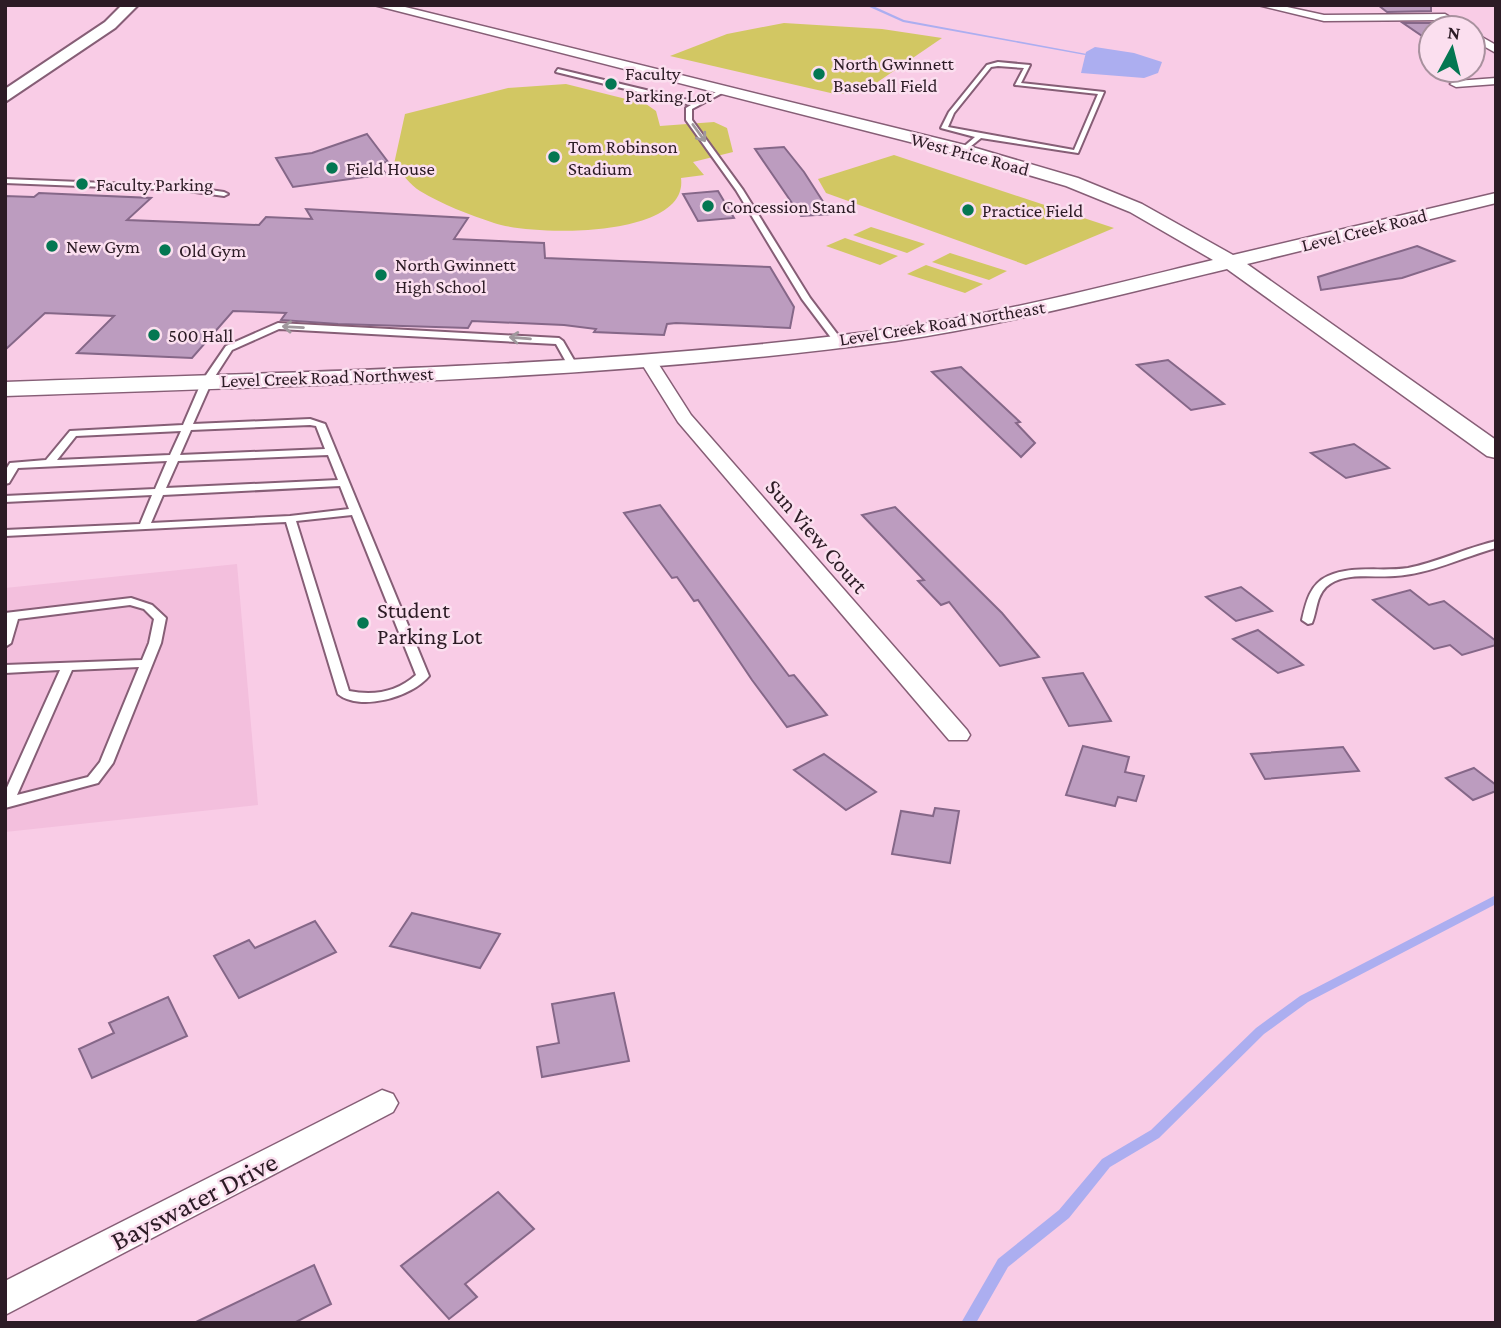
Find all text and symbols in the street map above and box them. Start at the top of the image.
north arrow [1417,14,1487,84]
text: N [1446,21,1462,44]
place label: North Gwinnett Baseball Field [833,53,954,96]
place label: Faculty Parking Lot [625,63,713,106]
marker: North Gwinnett Baseball Field [811,66,827,82]
marker: Faculty Parking Lot [603,76,619,92]
one-way arrow [691,124,706,143]
street label: West Price Road [908,128,1032,180]
place label: Tom Robinson Stadium [568,136,678,179]
marker: Tom Robinson Stadium [546,149,562,165]
place label: Field House [346,158,435,179]
marker: Field House [324,160,340,176]
place label: Faculty Parking [96,174,213,195]
marker: Faculty Parking [74,176,90,192]
place label: Concession Stand [722,196,856,217]
marker: Concession Stand [700,198,716,214]
place label: Practice Field [982,200,1083,221]
marker: Practice Field [960,202,976,218]
street label: Level Creek Road [1299,204,1429,256]
place label: New Gym [66,236,140,257]
marker: New Gym [44,238,60,254]
place label: Old Gym [179,240,246,261]
marker: Old Gym [157,242,173,258]
place label: North Gwinnett High School [395,254,516,297]
marker: North Gwinnett High School [373,267,389,283]
street label: Level Creek Road Northeast [838,296,1047,350]
one-way arrow [282,320,305,333]
place label: 500 Hall [168,325,233,346]
marker: 500 Hall [146,327,162,343]
one-way arrow [510,331,532,344]
street label: Level Creek Road Northwest [220,363,435,391]
street label: Sun View Court [760,474,874,599]
place label: Student Parking Lot [377,597,483,649]
marker: Student Parking Lot [355,615,371,631]
street label: Bayswater Drive [106,1146,282,1256]

